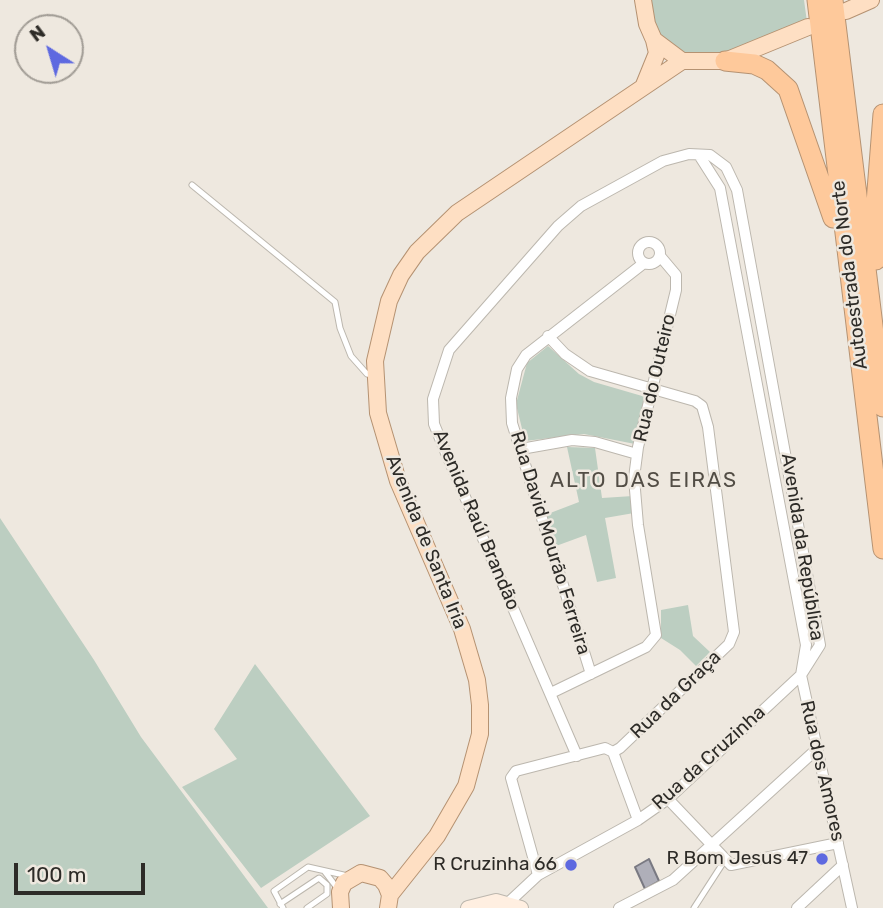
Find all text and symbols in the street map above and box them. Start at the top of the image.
north arrow [14,14,84,84]
text: N [25,20,50,47]
street label: Autoestrada do Norte [827,179,873,371]
street label: Rua do Outeiro [629,312,681,444]
street label: Avenida Raúl Brandão [428,426,524,614]
street label: Rua David Mourão Ferreira [505,428,595,658]
street label: Avenida de Santa Iria [381,452,471,632]
street label: Avenida da República [776,452,828,642]
district label: ALTO DAS EIRAS [552,468,736,494]
street label: Rua da Graça [626,646,726,744]
street label: Rua dos Amores [795,699,849,843]
street label: Rua da Cruzinha [648,701,770,815]
scale bar [18,848,149,892]
place label: R Bom Jesus 47 [666,848,808,870]
marker: R Bom Jesus 47 [814,851,830,867]
place label: R Cruzinha 66 [433,854,557,876]
marker: R Cruzinha 66 [563,857,579,873]
text: 100 m [27,862,86,887]

